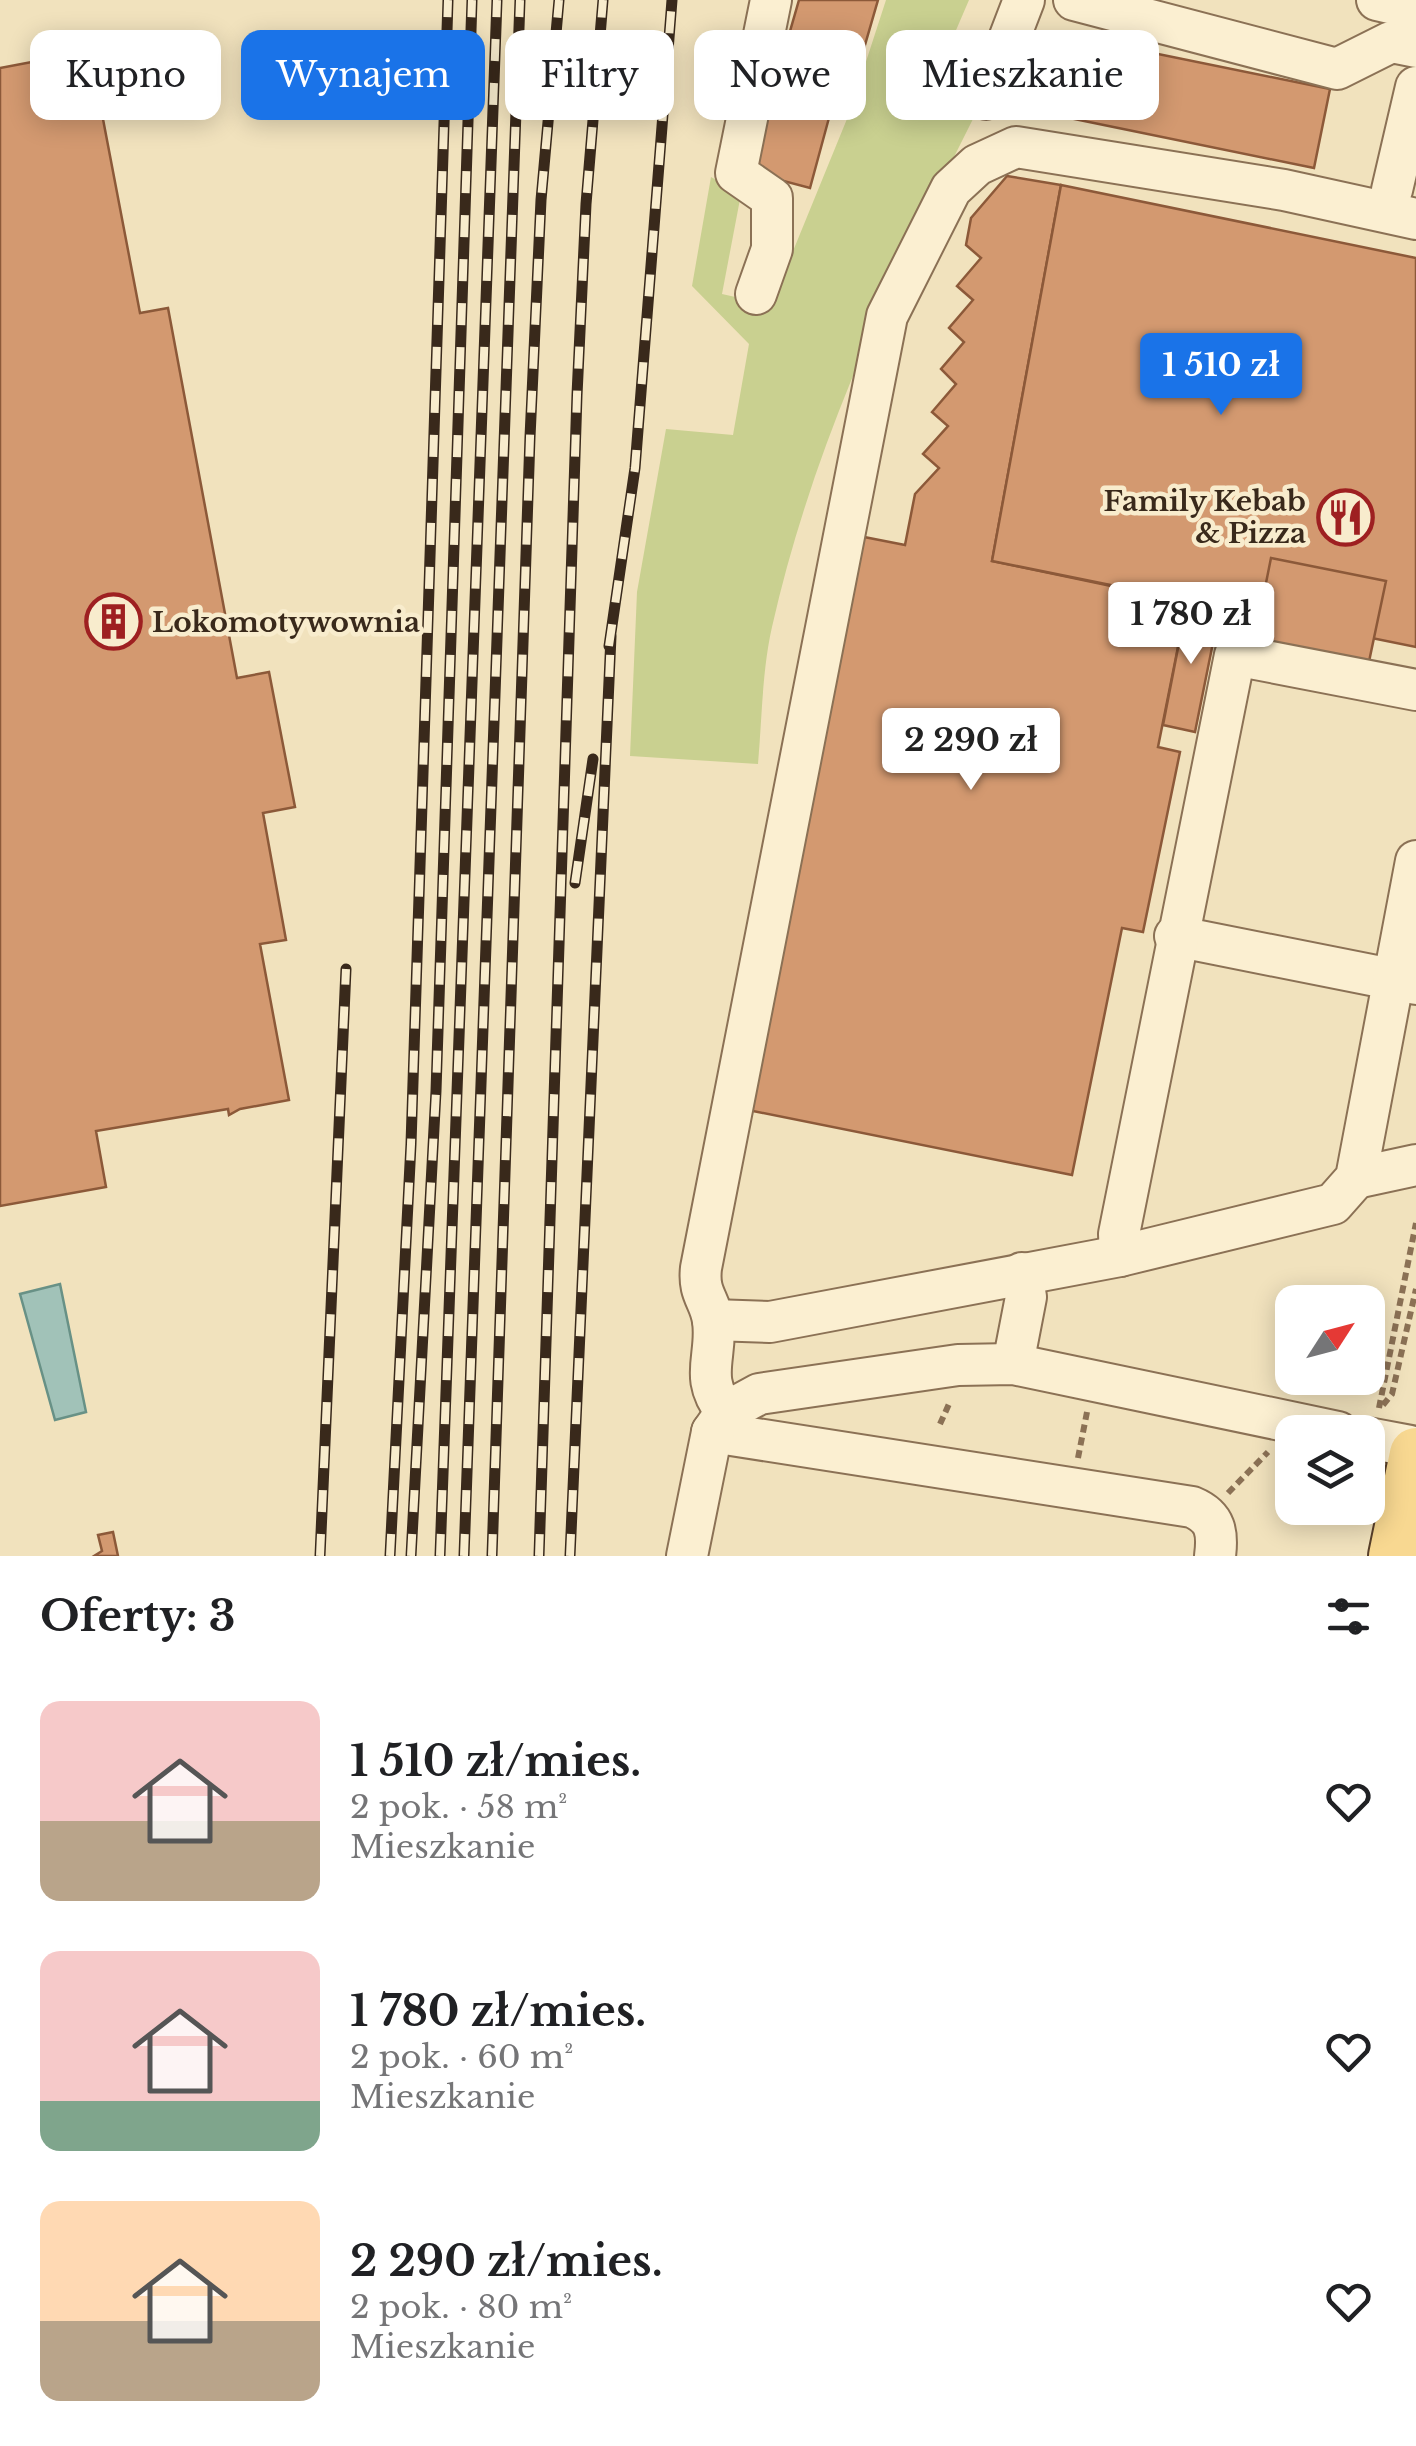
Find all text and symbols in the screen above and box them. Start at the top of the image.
chip: Kupno [30,30,221,120]
chip: Wynajem [241,30,485,120]
chip: Filtry [505,30,674,120]
chip: Nowe [694,30,866,120]
chip: Mieszkanie [886,30,1159,120]
pin: 1 510 zł [1118,333,1324,418]
text: 1 510 zł [1162,345,1280,385]
place label: Family Kebab & Pizza [1103,484,1306,551]
restaurant icon: Family Kebab & Pizza [1315,487,1375,547]
pin: 1 780 zł [1088,582,1294,667]
building icon: Lokomotywownia [83,592,143,652]
text: 1 780 zł [1130,594,1252,634]
place label: Lokomotywownia [152,605,420,640]
pin: 2 290 zł [868,708,1074,793]
text: 2 290 zł [904,720,1038,760]
north arrow [1275,1285,1385,1395]
map controls [1275,1285,1385,1525]
button: layers [1275,1415,1385,1525]
icon: filters [1321,1589,1376,1644]
text: Oferty: 3 [40,1590,236,1642]
text: 1 510 zł/mies. [350,1735,641,1787]
icon: home [120,1741,240,1861]
icon: heart [1321,1774,1376,1829]
text: 2 pok. · 58 m² [350,1787,567,1827]
text: Mieszkanie [350,1827,535,1867]
text: 1 780 zł/mies. [350,1985,646,2037]
icon: home [120,1991,240,2111]
icon: heart [1321,2024,1376,2079]
text: 2 pok. · 60 m² [350,2037,573,2077]
text: Mieszkanie [350,2077,535,2117]
text: 2 290 zł/mies. [350,2235,663,2287]
icon: home [120,2241,240,2361]
icon: heart [1321,2274,1376,2329]
text: 2 pok. · 80 m² [350,2287,572,2327]
text: Mieszkanie [350,2327,535,2367]

